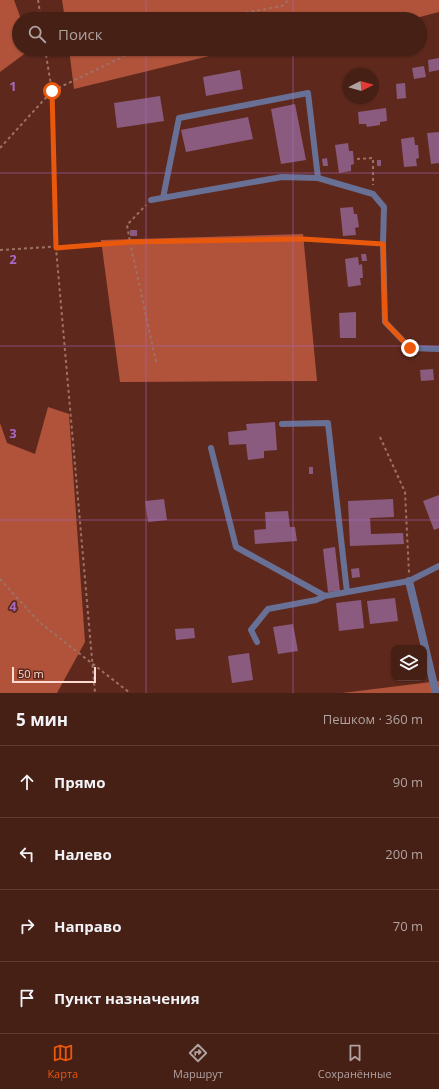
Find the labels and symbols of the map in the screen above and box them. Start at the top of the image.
north arrow [343,68,379,104]
text: 1 [9,77,17,95]
route start [43,82,61,100]
text: 2 [9,250,17,268]
route end [401,339,419,357]
text: 3 [9,424,17,442]
text: 4 [9,597,17,615]
scale bar [12,665,96,684]

